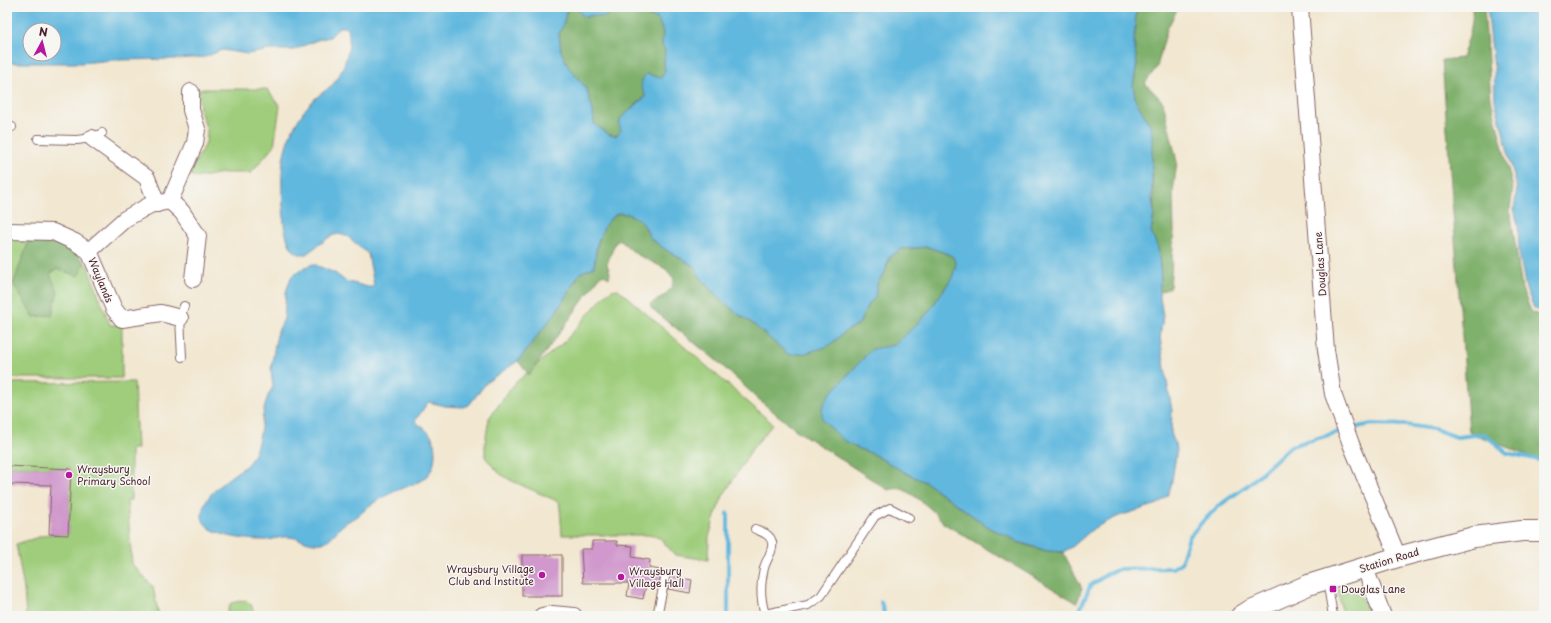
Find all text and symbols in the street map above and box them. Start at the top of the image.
north arrow [22,22,62,62]
text: N [38,23,49,41]
street label: Douglas Lane [1310,231,1329,297]
street label: Waylands [84,255,118,305]
place label: Wraysbury Primary School [77,461,151,488]
marker: Wraysbury Primary School [64,470,74,480]
street label: Station Road [1357,543,1421,576]
place label: Wraysbury Village Club and Institute [447,561,535,588]
place label: Wraysbury Village Hall [629,563,684,590]
marker: Wraysbury Village Club and Institute [537,570,547,580]
marker: Wraysbury Village Hall [616,572,626,582]
place label: Douglas Lane [1341,581,1406,596]
marker: Douglas Lane [1328,584,1338,594]

